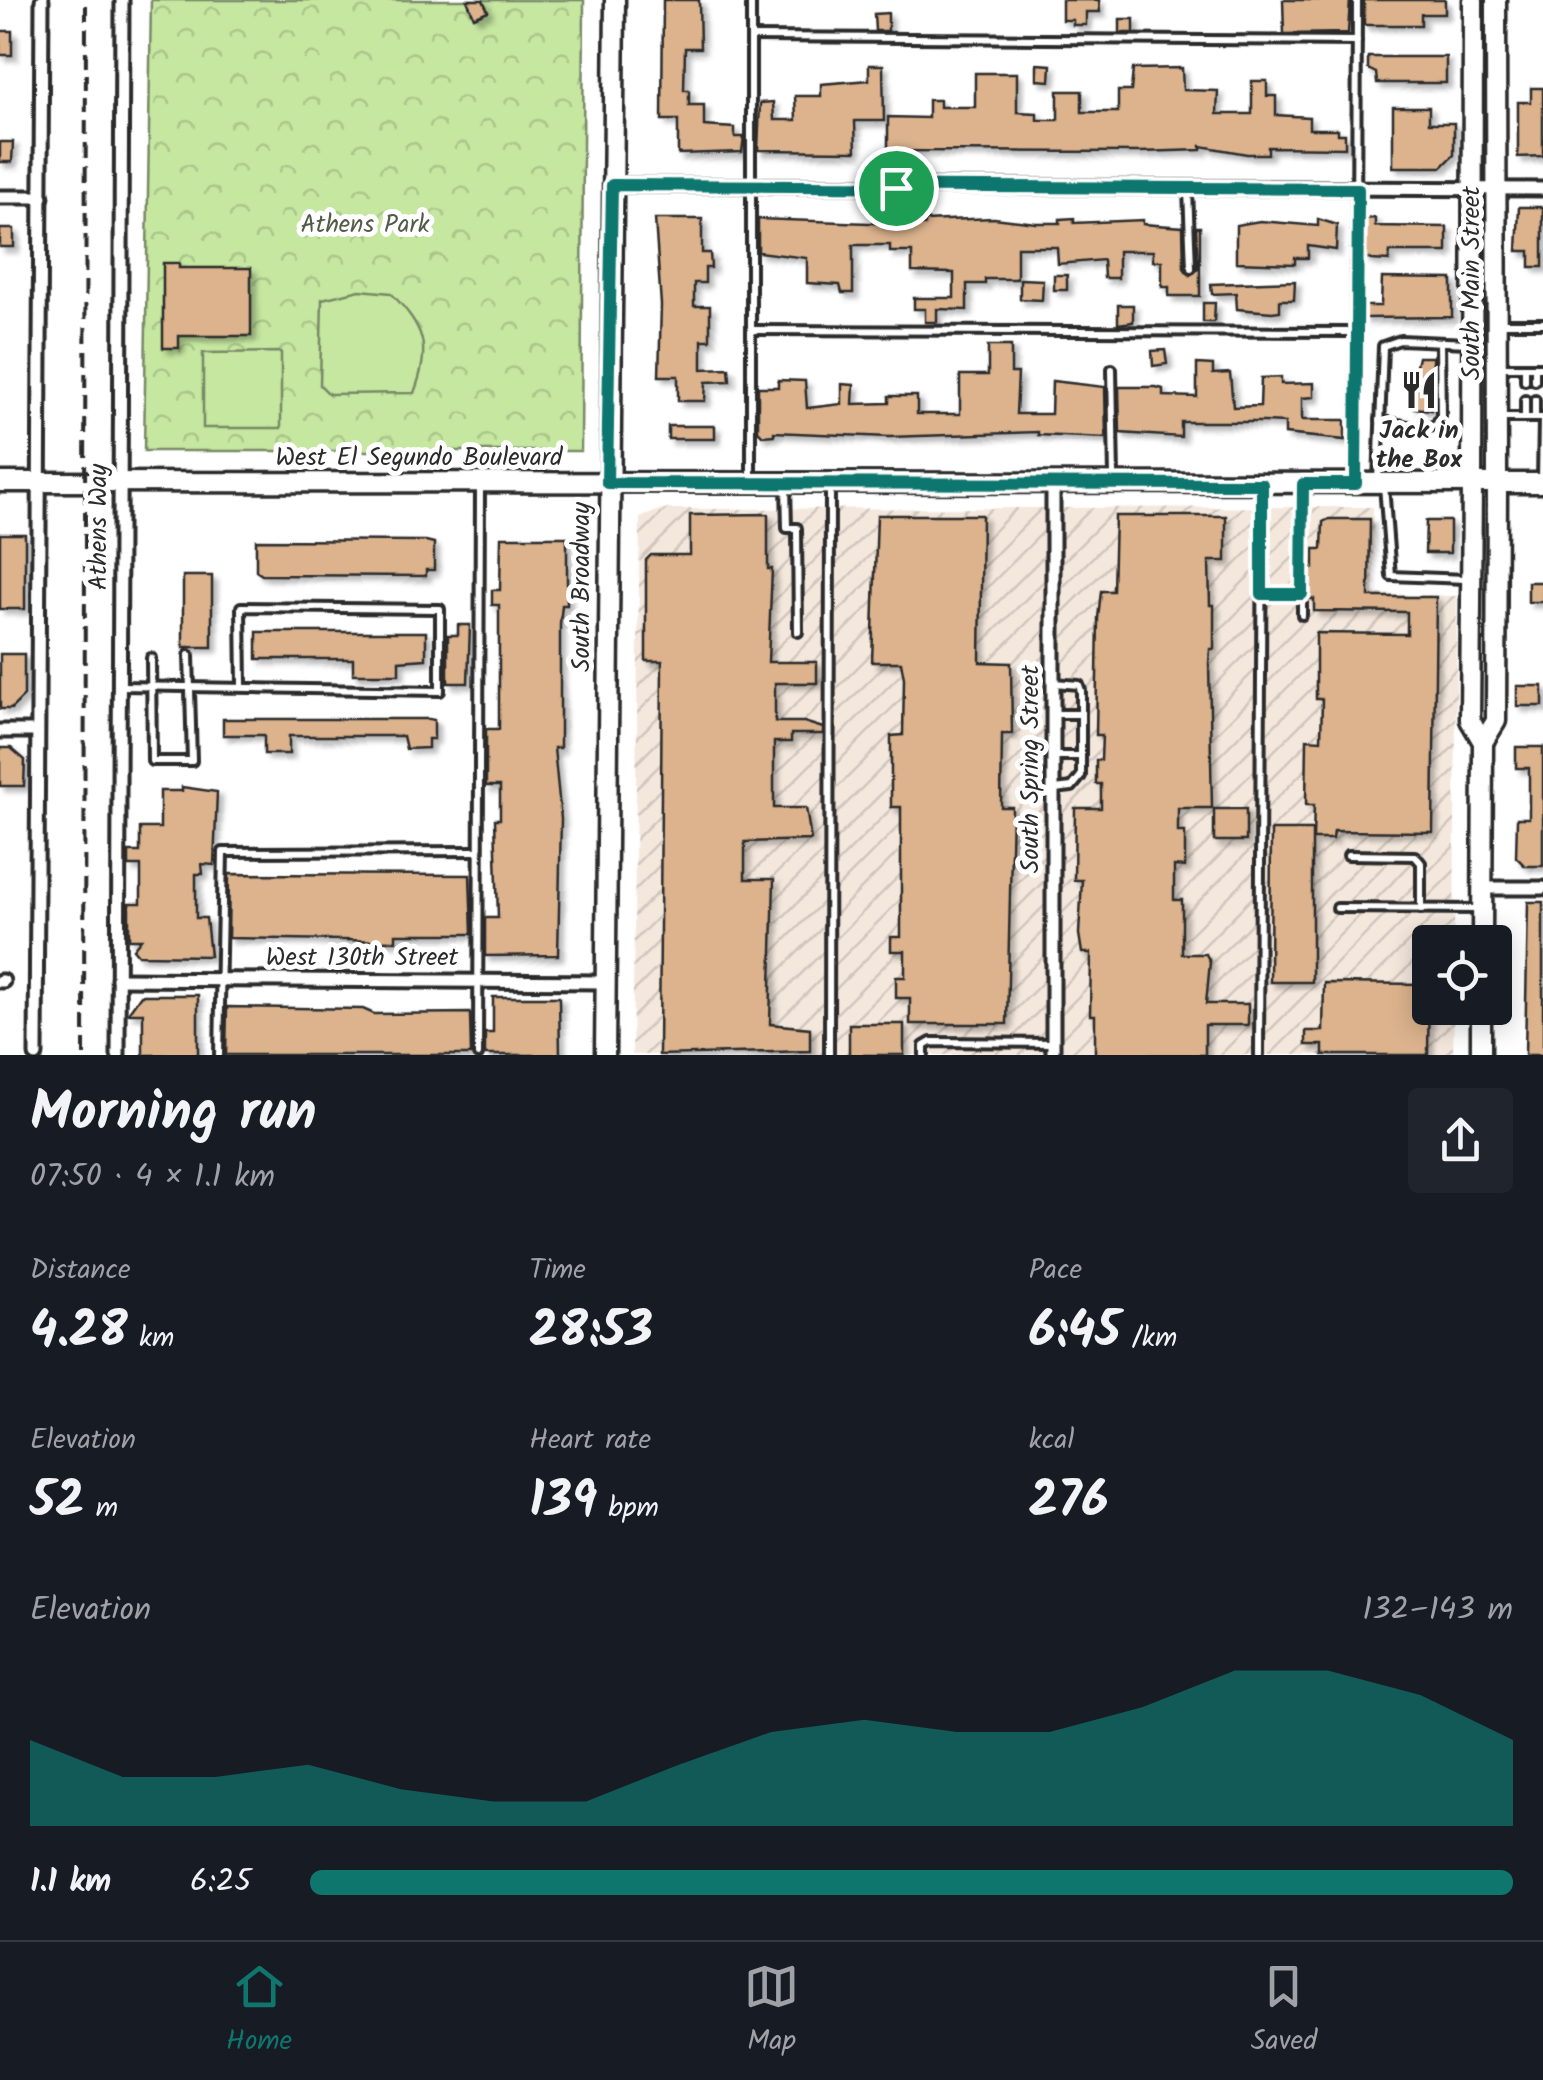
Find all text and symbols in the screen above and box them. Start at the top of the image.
pin [854,146,939,231]
icon: arrive [869,161,924,216]
street label: South Main Street [1452,186,1492,380]
park label: Athens Park [301,205,430,245]
restaurant icon: Jack in the Box [1398,369,1440,411]
place label: Jack in the Box [1376,411,1463,480]
street label: West El Segundo Boulevard [275,438,564,478]
street label: Athens Way [79,463,119,590]
street label: South Broadway [562,502,602,672]
street label: South Spring Street [1011,665,1051,873]
map controls [1412,925,1512,1025]
button: locate [1412,925,1512,1025]
street label: West 130th Street [266,938,458,978]
text: Morning run [30,1071,317,1158]
button: share [1408,1088,1513,1193]
text: 07:50 · 4 × 1.1 km [30,1152,275,1203]
text: Distance [30,1248,131,1293]
text: Time [529,1248,586,1293]
text: Pace [1029,1248,1082,1293]
text: 4.28 [30,1293,128,1373]
text: 28:53 [529,1293,653,1373]
text: 6:45 [1029,1293,1121,1373]
text: km [128,1316,174,1361]
text: /km [1121,1316,1177,1361]
text: Elevation [30,1418,136,1463]
text: Heart rate [529,1418,651,1463]
text: kcal [1029,1418,1074,1463]
text: 52 [30,1463,84,1543]
text: 139 [529,1463,597,1543]
text: 276 [1029,1463,1109,1543]
text: m [84,1486,118,1531]
text: bpm [597,1486,659,1531]
text: Elevation [30,1585,151,1636]
text: 132–143 m [1362,1585,1513,1636]
text: 1.1 km [30,1857,111,1908]
text: 6:25 [190,1857,251,1908]
tab: Home [226,1959,292,2064]
tab: Map [744,1959,799,2064]
tab: Saved [1251,1959,1317,2064]

